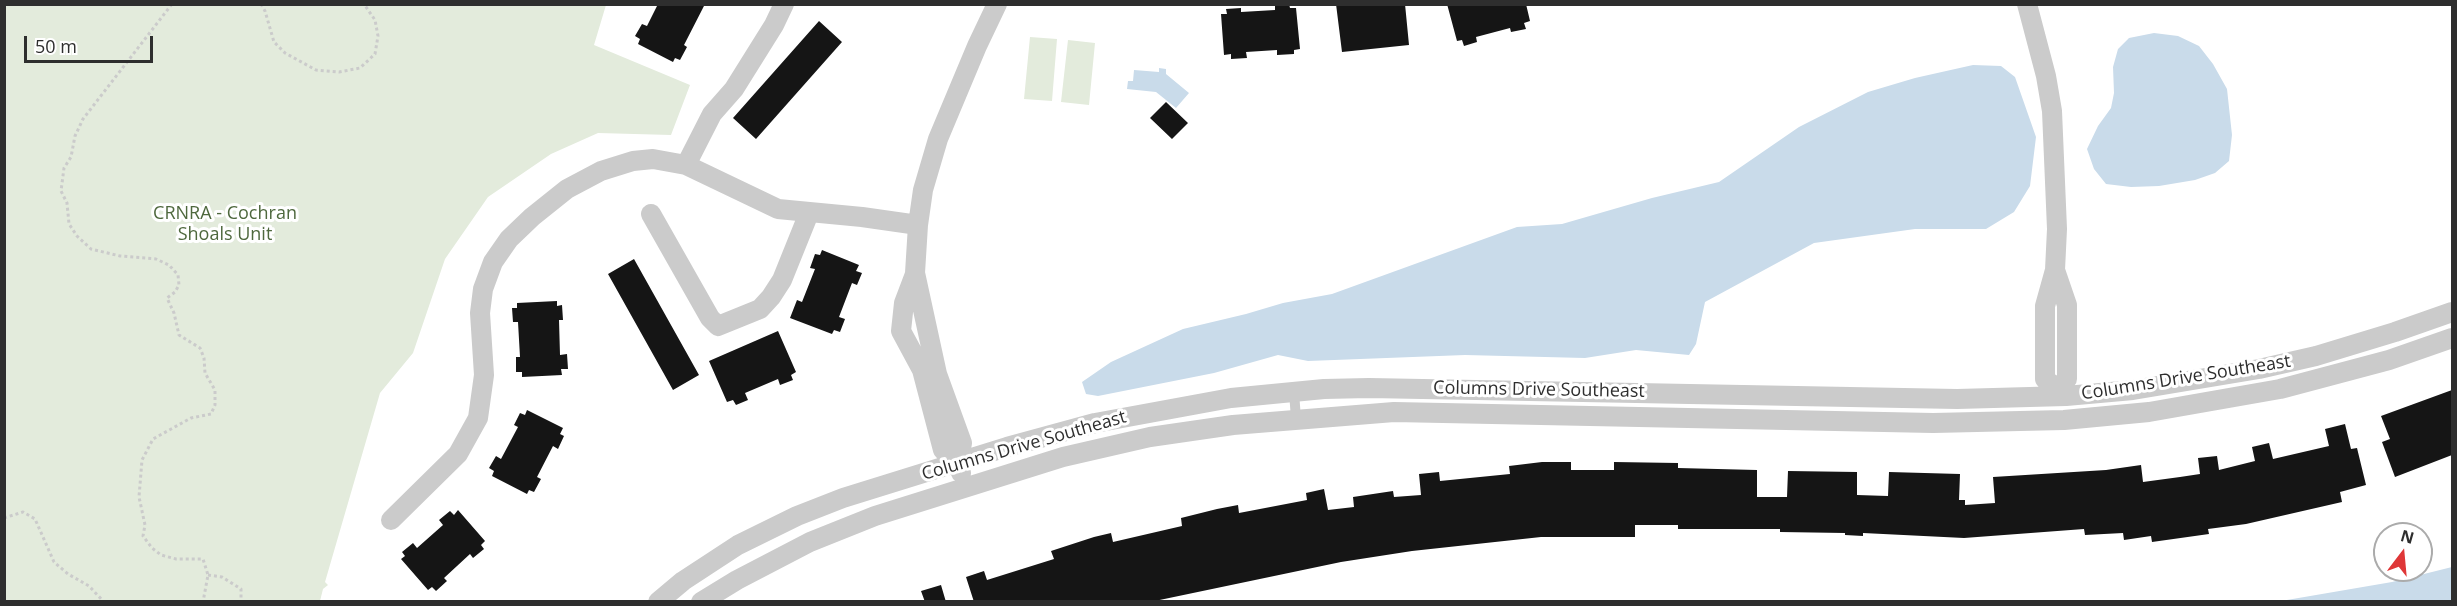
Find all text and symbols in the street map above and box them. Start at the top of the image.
scale bar [27,24,156,62]
text: 50 m [35,34,77,58]
park label: CRNRA - Cochran Shoals Unit [153,203,297,246]
street label: Columns Drive Southeast [2080,351,2292,405]
street label: Columns Drive Southeast [1433,377,1645,403]
street label: Columns Drive Southeast [919,406,1129,486]
north arrow [2373,522,2433,582]
text: N [2398,524,2417,549]

